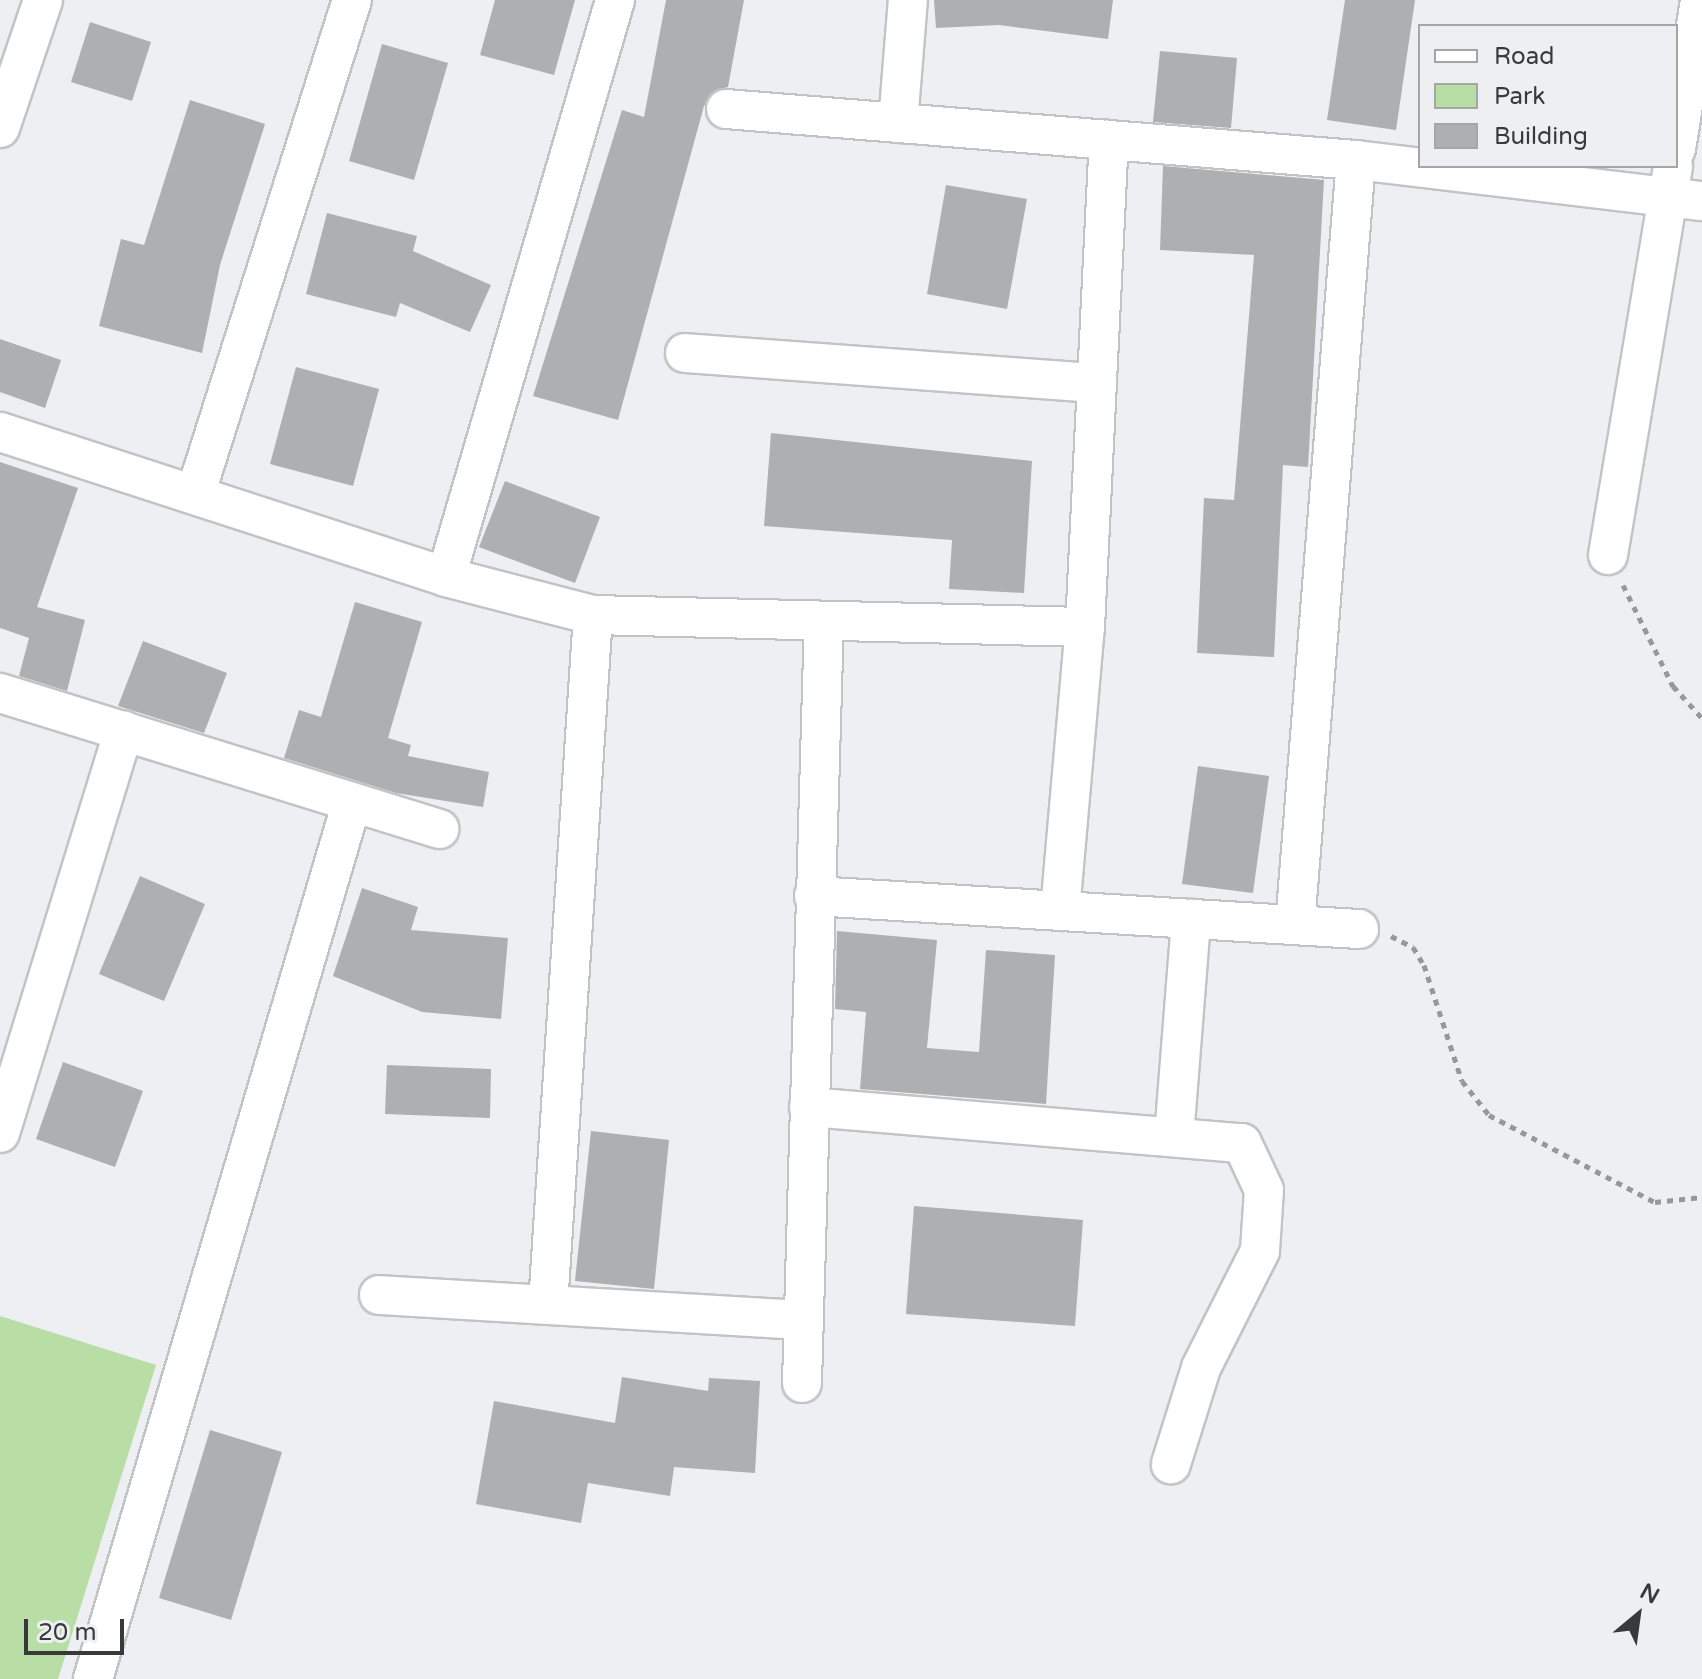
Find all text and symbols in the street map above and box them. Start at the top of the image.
legend [1418,24,1678,168]
text: Road [1494,42,1554,71]
text: Park [1494,82,1545,111]
text: Building [1494,122,1588,151]
north arrow [1598,1575,1678,1655]
text: N [1636,1578,1664,1610]
scale bar [28,1603,128,1653]
text: 20 m [38,1618,96,1647]

